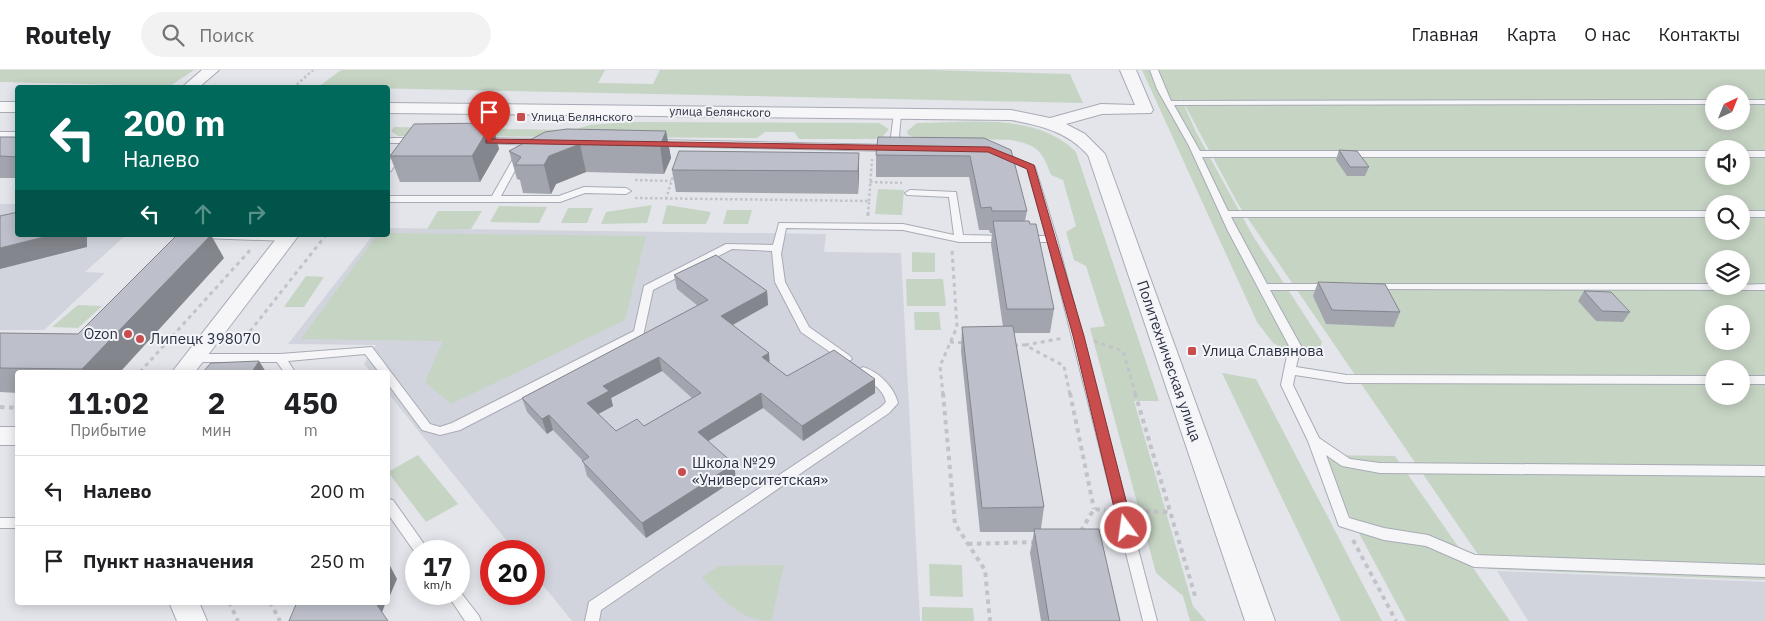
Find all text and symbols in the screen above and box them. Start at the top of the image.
search box [141,12,491,57]
text: Routely [25,19,111,51]
icon: search [159,21,187,49]
text: Поиск [199,23,254,47]
text: Главная [1411,23,1479,46]
text: Карта [1507,23,1556,46]
text: О нас [1584,23,1631,46]
text: Контакты [1659,23,1740,46]
north arrow [1705,85,1750,130]
map controls [1705,85,1750,405]
pin [468,91,510,142]
icon: arrive [475,98,503,126]
text: 200 m [123,100,226,146]
street label: улица Белянского [669,103,771,120]
icon: left [40,105,105,170]
place label: Улица Белянского [531,109,633,124]
marker: Улица Белянского [515,111,527,123]
button: sound [1705,140,1750,185]
text: Налево [123,144,200,173]
button: search [1705,195,1750,240]
icon: left [136,200,164,228]
icon: ahead [189,200,217,228]
icon: right [242,200,270,228]
button: layers [1705,250,1750,295]
street label: Политехническая улица [1133,278,1206,444]
button: + [1705,305,1750,350]
place label: Ozon [84,324,118,343]
marker: Ozon [122,328,134,340]
place label: Липецк 398070 [150,329,261,348]
marker: Липецк 398070 [134,333,146,345]
place label: Улица Славянова [1202,341,1324,360]
marker: Улица Славянова [1186,345,1198,357]
button: − [1705,360,1750,405]
text: 11:02 [67,383,149,422]
text: 2 [207,383,225,422]
text: 450 [284,383,338,422]
text: Прибытие [70,420,146,440]
text: мин [201,420,231,440]
text: m [304,420,318,440]
place label: Школа №29 «Университетская» [692,453,828,489]
marker: Школа №29 «Университетская» [676,466,688,478]
icon: left [40,477,68,505]
text: Налево [83,479,152,503]
text: 200 m [310,479,365,503]
position arrow [1099,501,1151,553]
speed limit sign: 20 [480,540,545,605]
icon: arrive [40,547,68,575]
text: Пункт назначения [83,549,254,573]
text: 250 m [310,549,365,573]
text: 17 [422,550,453,583]
text: km/h [423,577,452,592]

